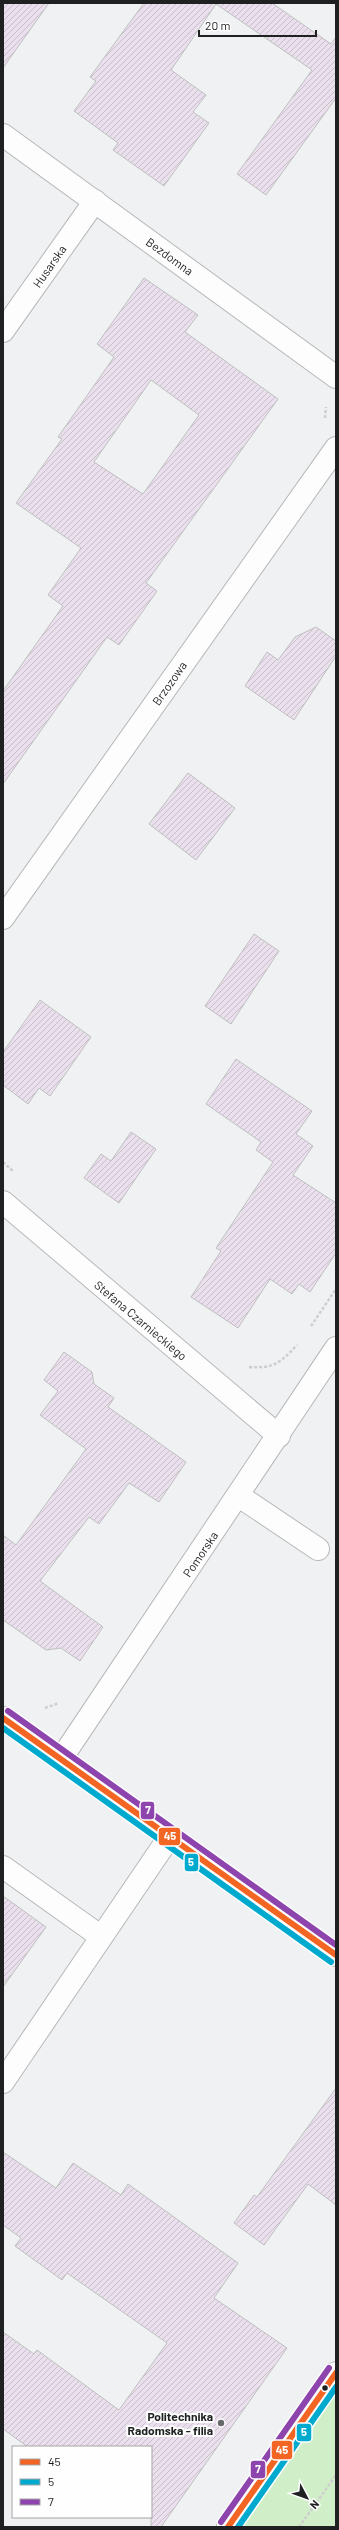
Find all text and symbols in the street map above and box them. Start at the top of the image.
scale bar [199,12,316,38]
text: 20 m [205,18,231,32]
street label: Bezdomna [144,234,196,278]
street label: Husarska [29,242,69,290]
street label: Brzozowa [149,658,189,708]
street label: Stefana Czarnieckiego [92,1277,190,1363]
street label: Pomorska [180,1529,220,1579]
line badge: 7 [140,1801,155,1820]
text: 7 [145,1803,151,1816]
line badge: 45 [158,1827,181,1846]
text: 45 [164,1829,176,1842]
line badge: 5 [184,1853,199,1872]
text: 5 [188,1855,194,1868]
unlabelled marker [320,2383,330,2393]
place label: Politechnika Radomska - filia [128,2409,213,2437]
marker: Politechnika Radomska - filia [216,2418,226,2428]
line badge: 5 [296,2423,312,2442]
text: 5 [301,2425,307,2438]
line badge: 45 [271,2440,293,2460]
text: 45 [276,2443,288,2456]
legend [12,2446,152,2518]
text: 45 [48,2454,61,2468]
line badge: 7 [250,2460,266,2479]
text: 7 [255,2462,261,2475]
text: 5 [48,2474,54,2488]
north arrow [287,2478,327,2518]
text: 7 [48,2494,54,2508]
text: N [308,2498,322,2512]

